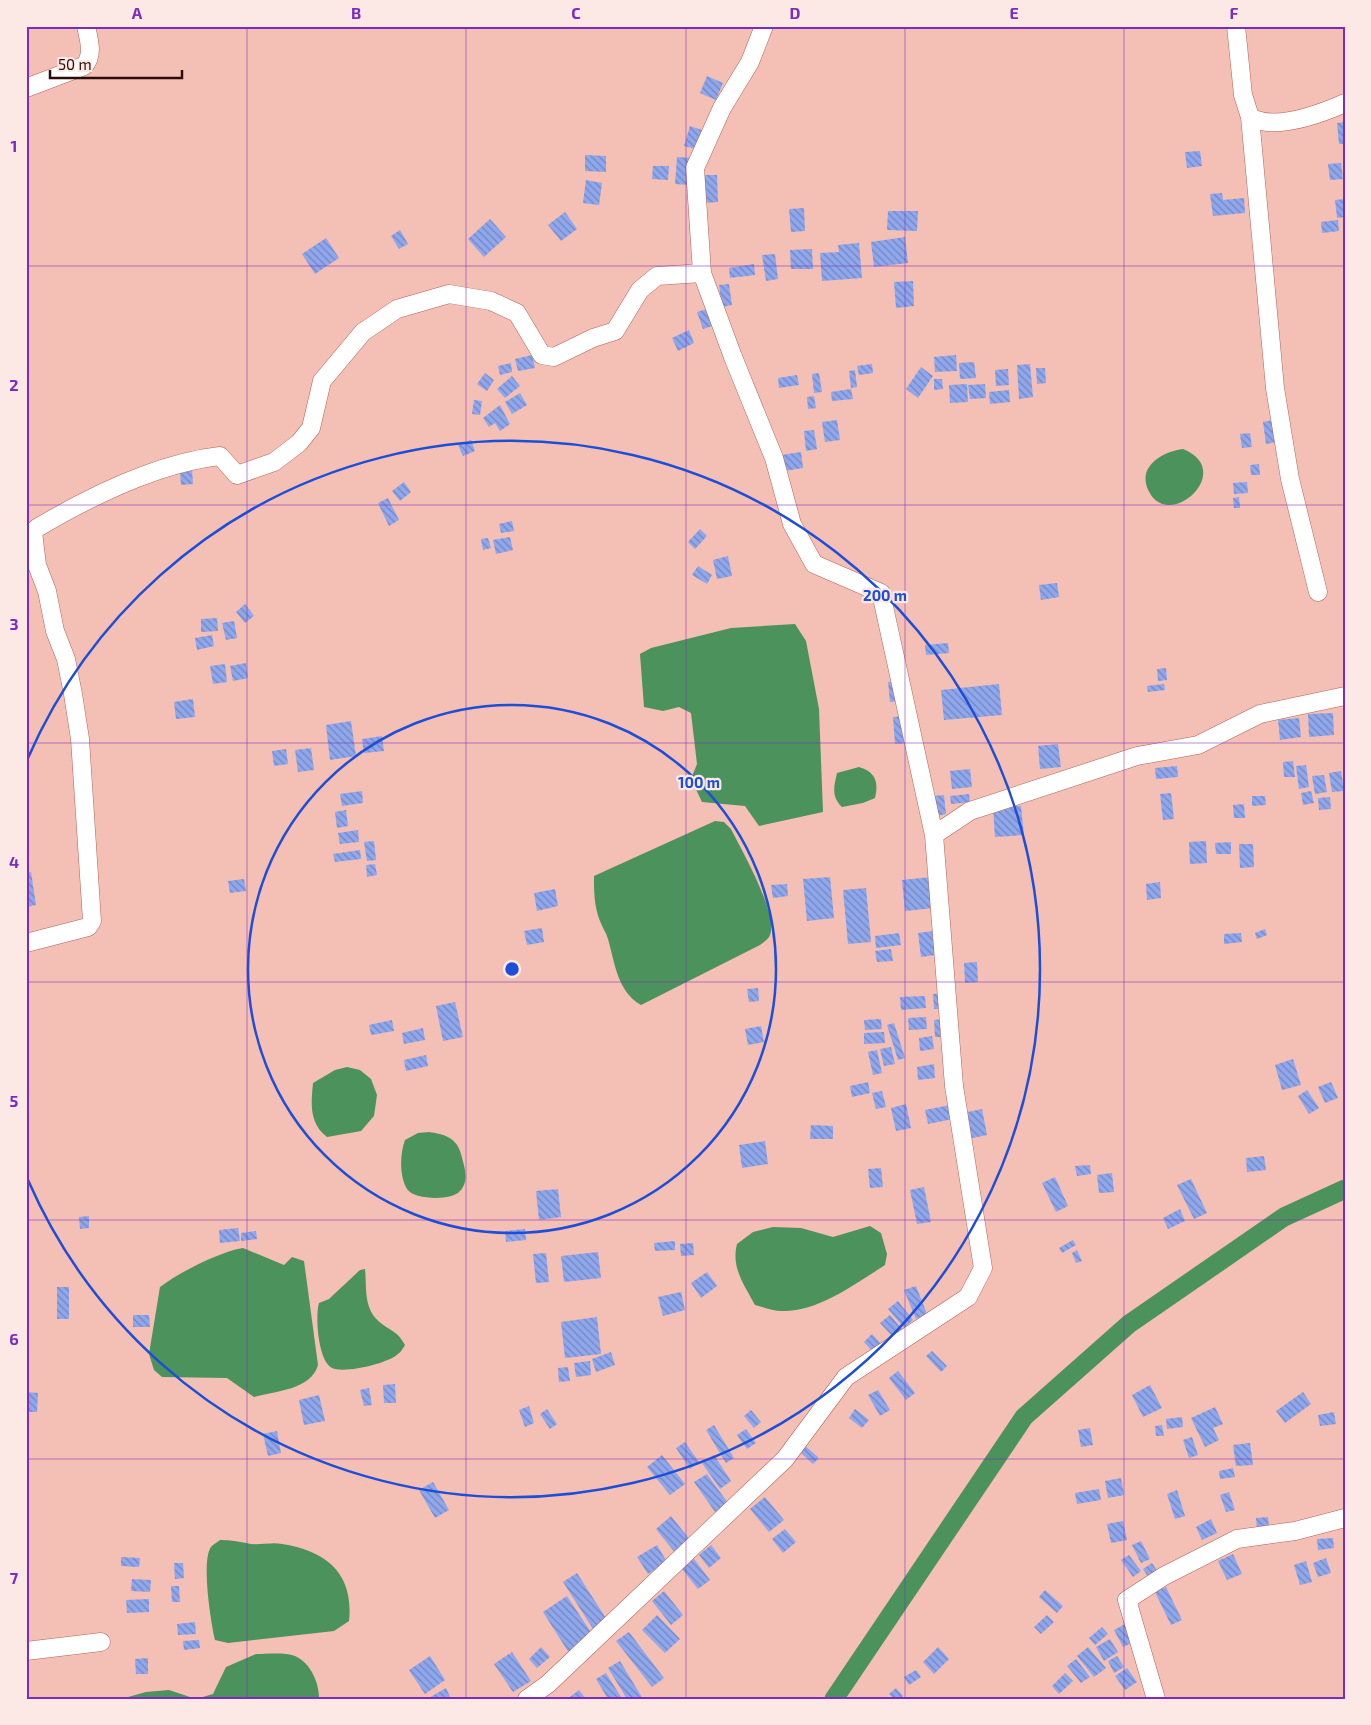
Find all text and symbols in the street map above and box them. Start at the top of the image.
text: A [132,3,143,22]
text: B [351,3,361,22]
text: C [571,3,581,22]
text: D [790,3,801,22]
text: E [1009,3,1019,22]
text: F [1230,3,1239,22]
scale bar [50,48,182,80]
text: 50 m [58,55,92,73]
text: 1 [11,136,17,155]
text: 2 [9,375,19,394]
text: 200 m [863,586,907,604]
text: 3 [9,614,19,633]
text: 100 m [678,773,720,791]
text: 4 [9,852,19,871]
centre of rings [503,960,521,978]
text: 5 [10,1091,19,1110]
text: 6 [9,1329,19,1348]
text: 7 [10,1568,19,1587]

